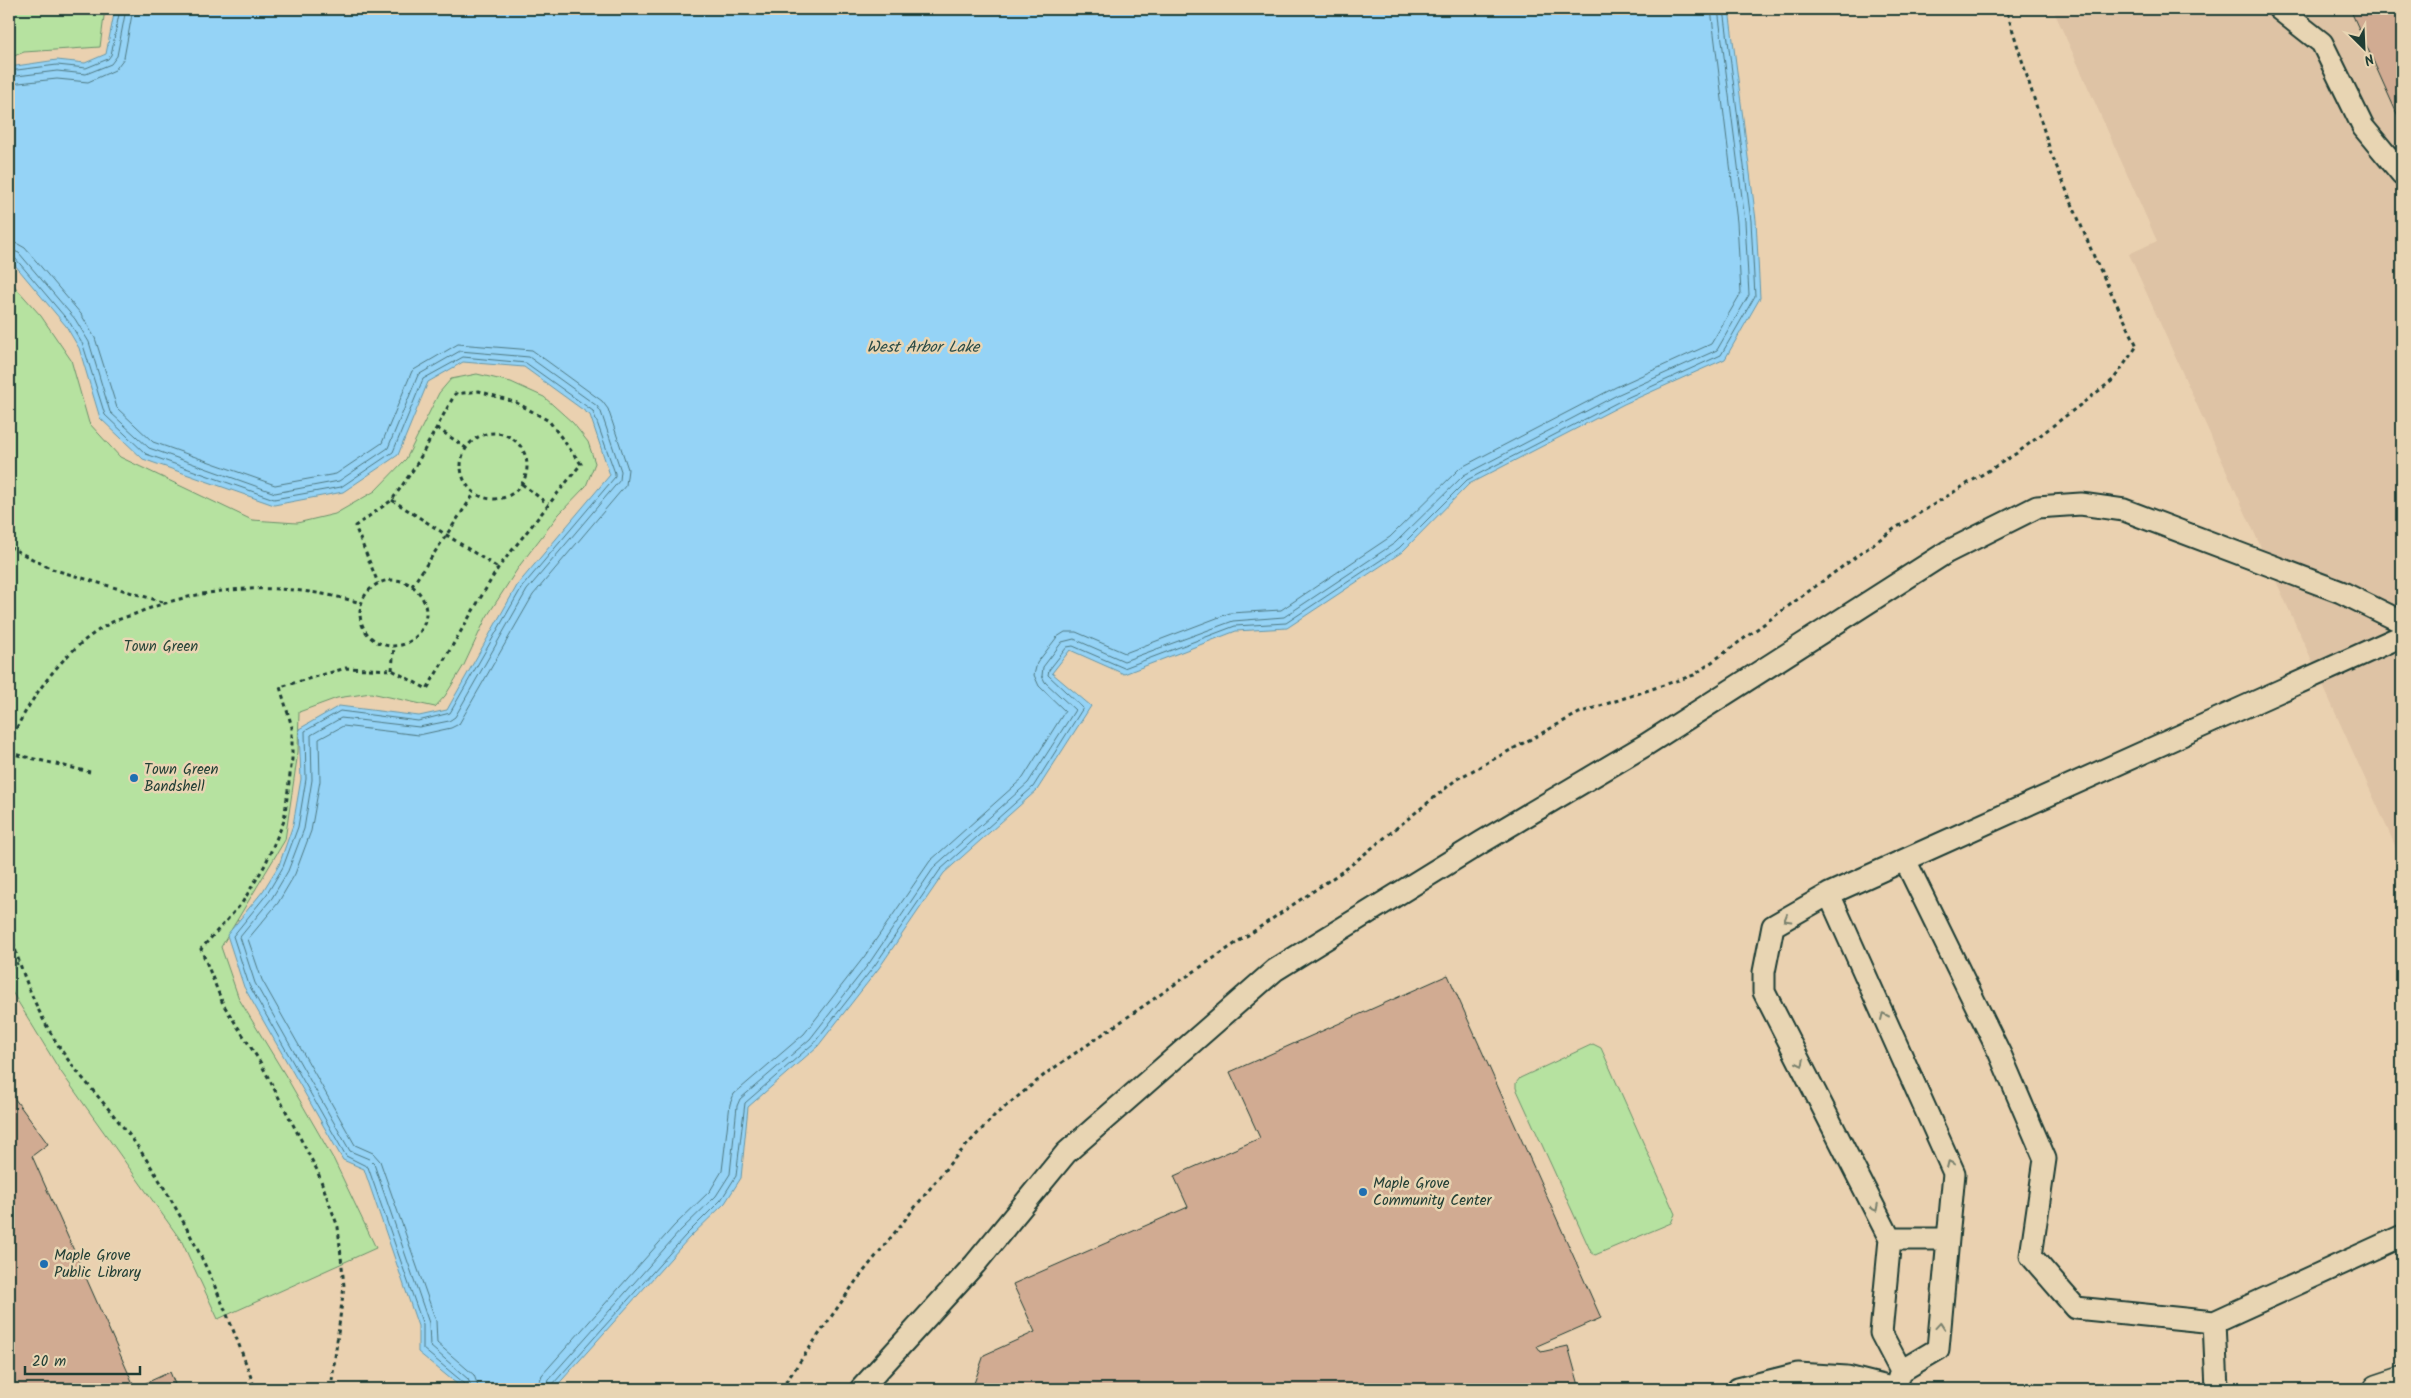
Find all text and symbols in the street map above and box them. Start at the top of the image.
north arrow [2338,22,2388,72]
text: N [2360,47,2377,71]
water label: West Arbor Lake [867,335,981,360]
park label: Town Green [124,635,198,659]
place label: Town Green Bandshell [144,758,219,799]
marker: Town Green Bandshell [128,772,140,784]
one-way arrow [1783,912,1792,922]
one-way arrow [1879,1012,1890,1021]
one-way arrow [1794,1058,1804,1067]
one-way arrow [1945,1160,1956,1169]
place label: Maple Grove Community Center [1373,1172,1493,1213]
marker: Maple Grove Community Center [1357,1186,1369,1198]
one-way arrow [1869,1203,1879,1212]
place label: Maple Grove Public Library [54,1244,142,1285]
marker: Maple Grove Public Library [38,1258,50,1270]
one-way arrow [1934,1321,1945,1329]
scale bar [25,1343,140,1375]
text: 20 m [32,1350,66,1374]

